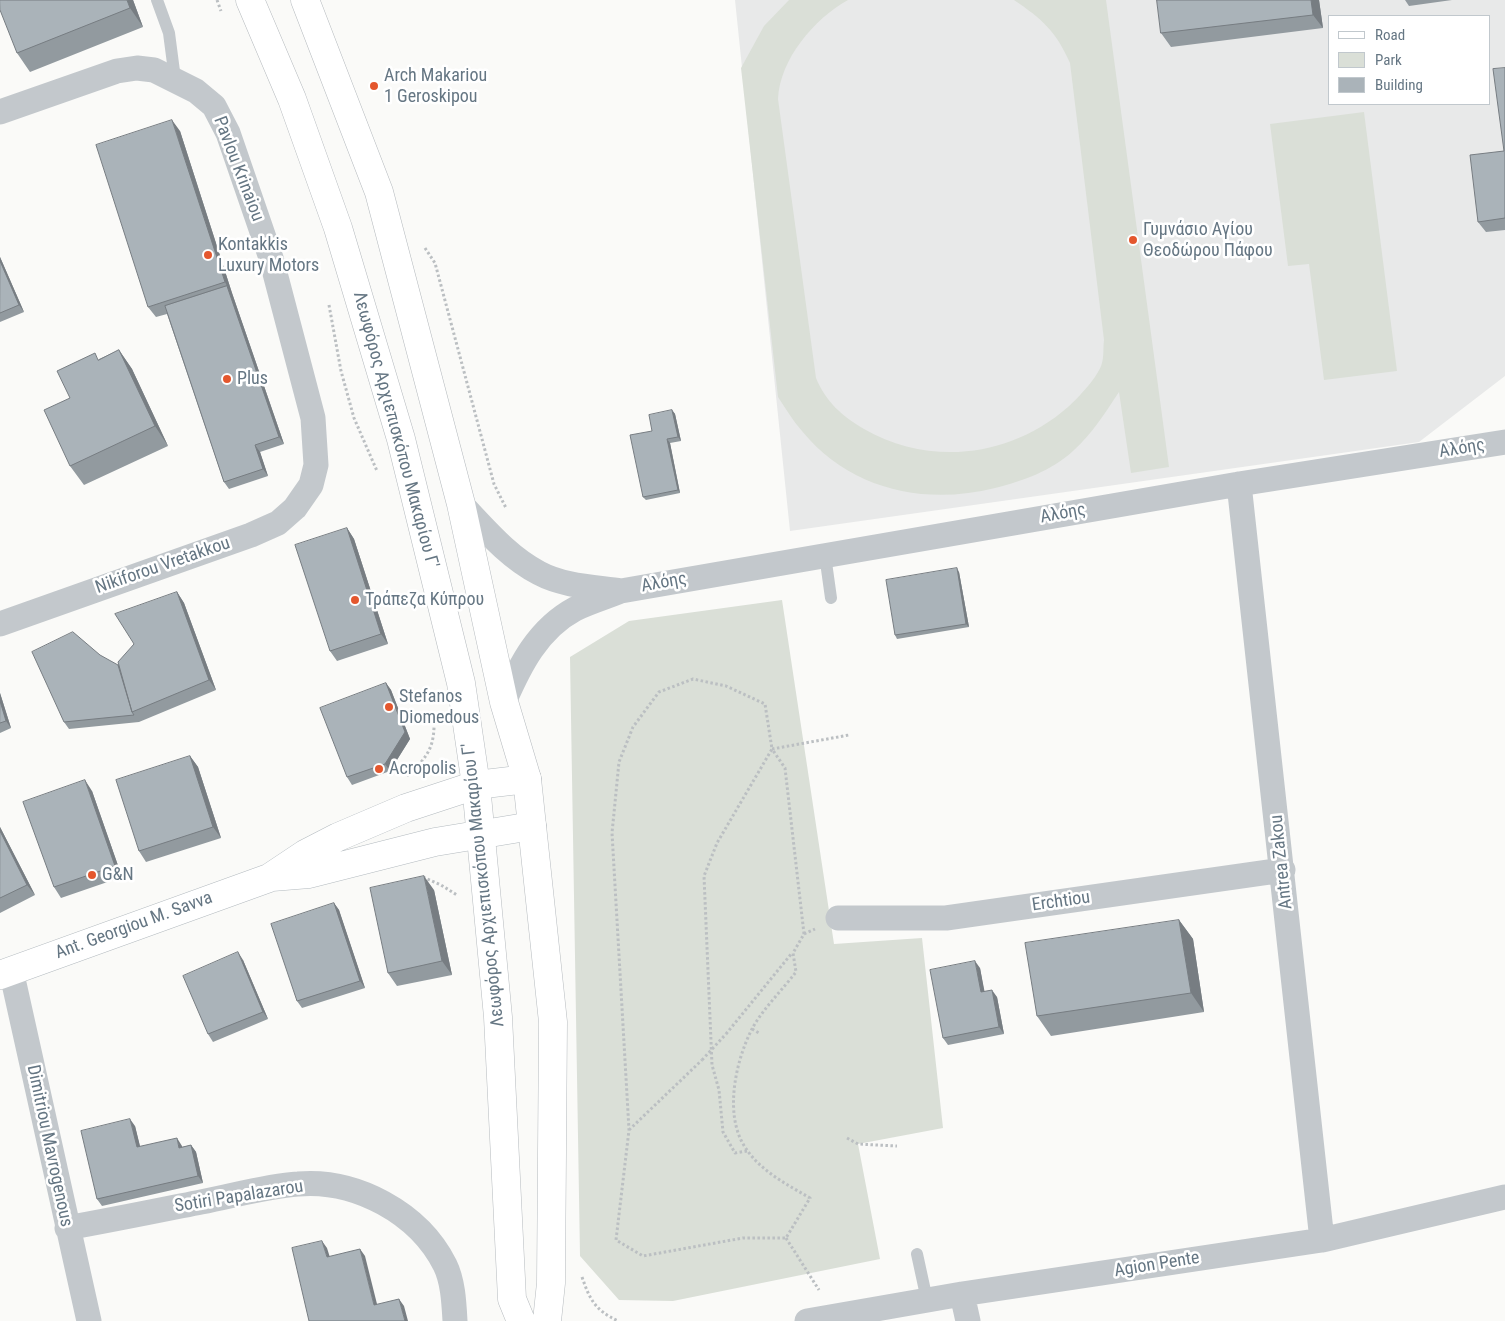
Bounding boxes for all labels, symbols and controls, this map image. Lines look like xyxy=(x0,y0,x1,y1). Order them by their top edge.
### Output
legend xyxy=(1328,15,1490,105)
text: Road xyxy=(1375,26,1405,44)
text: Park xyxy=(1375,51,1402,69)
place label: Arch Makariou 1 Geroskipou xyxy=(384,65,487,108)
text: Building xyxy=(1375,76,1423,94)
marker: Arch Makariou 1 Geroskipou xyxy=(368,80,380,92)
street label: Pavlou Krinaiou xyxy=(208,113,268,225)
place label: Γυμνάσιο Αγίου Θεοδώρου Πάφου xyxy=(1143,219,1273,262)
place label: Kontakkis Luxury Motors xyxy=(218,234,319,276)
marker: Γυμνάσιο Αγίου Θεοδώρου Πάφου xyxy=(1127,234,1139,246)
marker: Kontakkis Luxury Motors xyxy=(202,249,214,261)
street label: Λεωφόρος Αρχιεπισκόπου Μακαρίου Γ' xyxy=(348,289,442,571)
place label: Plus xyxy=(237,368,268,390)
marker: Plus xyxy=(221,373,233,385)
street label: Αλόης xyxy=(1438,435,1486,463)
street label: Αλόης xyxy=(1039,499,1087,529)
street label: Nikiforou Vretakkou xyxy=(93,533,233,599)
street label: Αλόης xyxy=(640,568,688,598)
place label: Τράπεζα Κύπρου xyxy=(365,589,484,611)
marker: Τράπεζα Κύπρου xyxy=(349,594,361,606)
place label: Stefanos Diomedous xyxy=(399,686,479,729)
marker: Stefanos Diomedous xyxy=(383,701,395,713)
street label: Λεωφόρος Αρχιεπισκόπου Μακαρίου Γ' xyxy=(458,742,510,1028)
place label: Acropolis xyxy=(389,758,456,780)
marker: Acropolis xyxy=(373,763,385,775)
street label: Antrea Zakou xyxy=(1266,814,1298,910)
place label: G&N xyxy=(102,864,134,886)
marker: G&N xyxy=(86,869,98,881)
street label: Ant. Georgiou M. Savva xyxy=(52,887,216,965)
street label: Erchtiou xyxy=(1031,887,1091,917)
street label: Dimitriou Mavrogenous xyxy=(21,1063,77,1229)
street label: Sotiri Papalazarou xyxy=(173,1176,305,1218)
street label: Agion Pente xyxy=(1113,1248,1201,1282)

